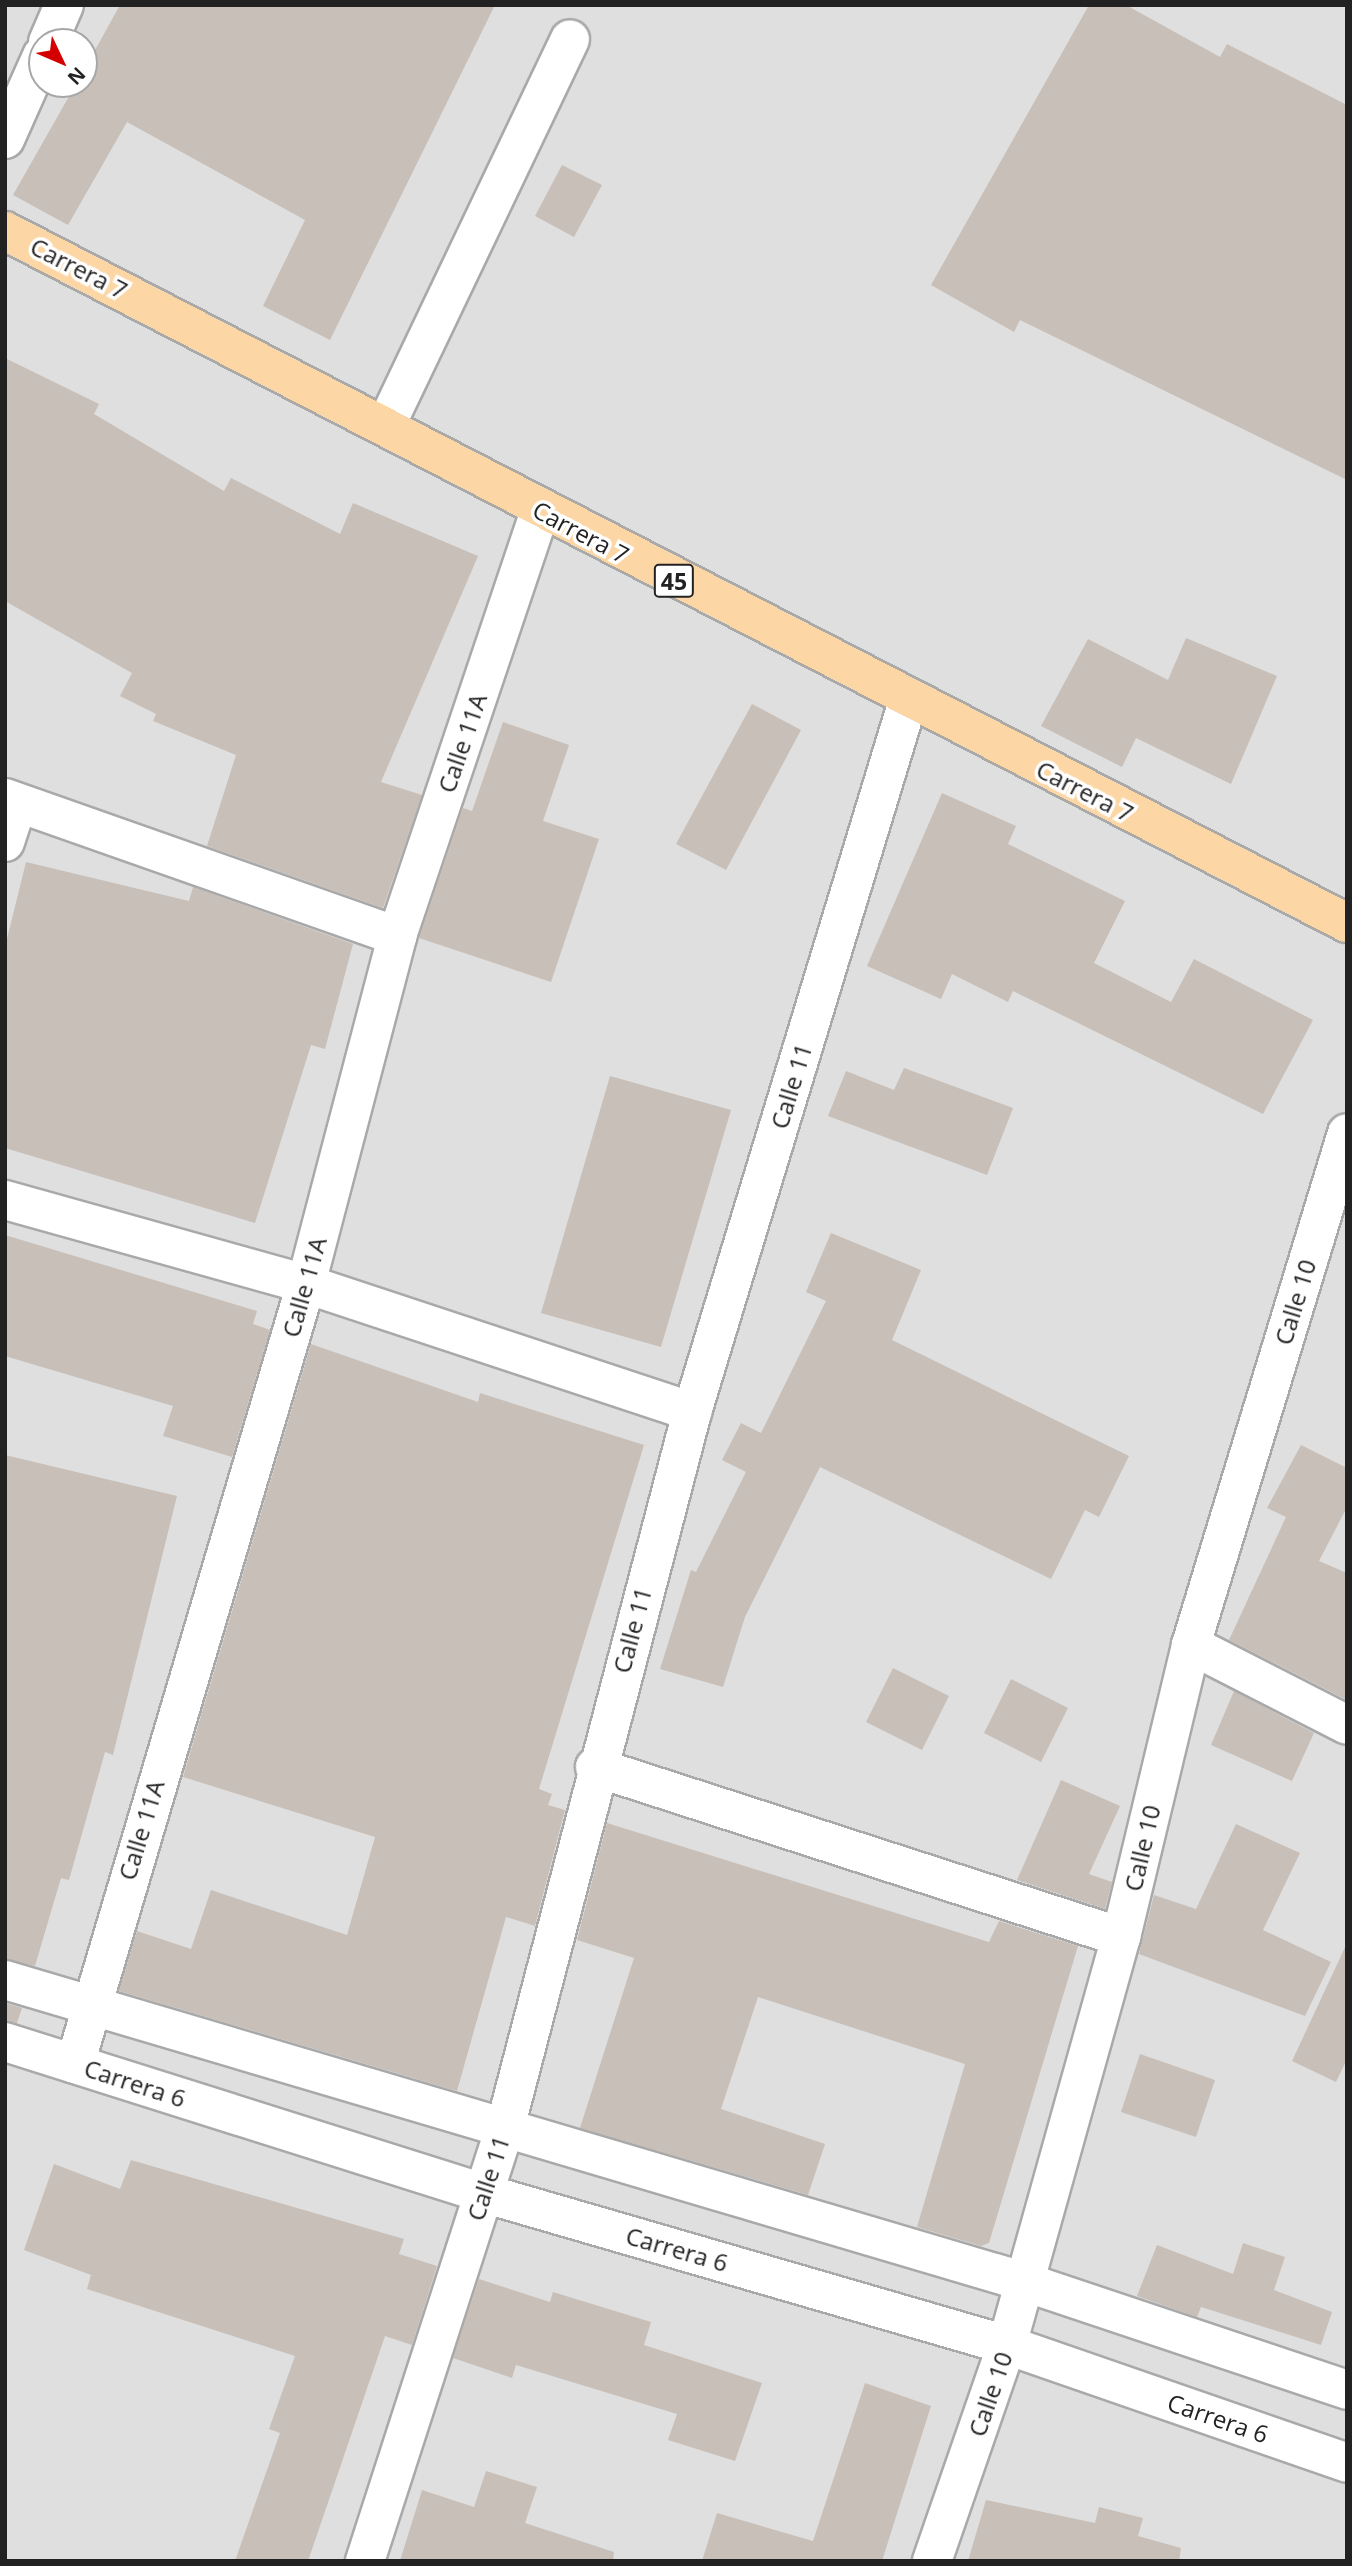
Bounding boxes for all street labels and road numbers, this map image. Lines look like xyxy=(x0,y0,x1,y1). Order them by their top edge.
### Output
street label: Carrera 7 xyxy=(26,231,132,305)
street label: Carrera 7 xyxy=(528,495,634,569)
road number: 45 xyxy=(653,562,695,600)
street label: Calle 11A xyxy=(432,690,492,796)
street label: Carrera 7 xyxy=(1032,754,1138,828)
street label: Calle 11 xyxy=(764,1040,818,1132)
street label: Calle 11A xyxy=(276,1234,332,1340)
street label: Calle 10 xyxy=(1268,1256,1322,1348)
street label: Calle 11 xyxy=(607,1584,657,1676)
street label: Calle 11A xyxy=(112,1777,170,1883)
street label: Calle 10 xyxy=(1118,1802,1166,1894)
street label: Carrera 6 xyxy=(81,2053,189,2113)
street label: Calle 11 xyxy=(461,2132,515,2224)
street label: Carrera 6 xyxy=(623,2221,731,2277)
street label: Calle 10 xyxy=(962,2348,1018,2440)
street label: Carrera 6 xyxy=(1164,2387,1272,2449)

